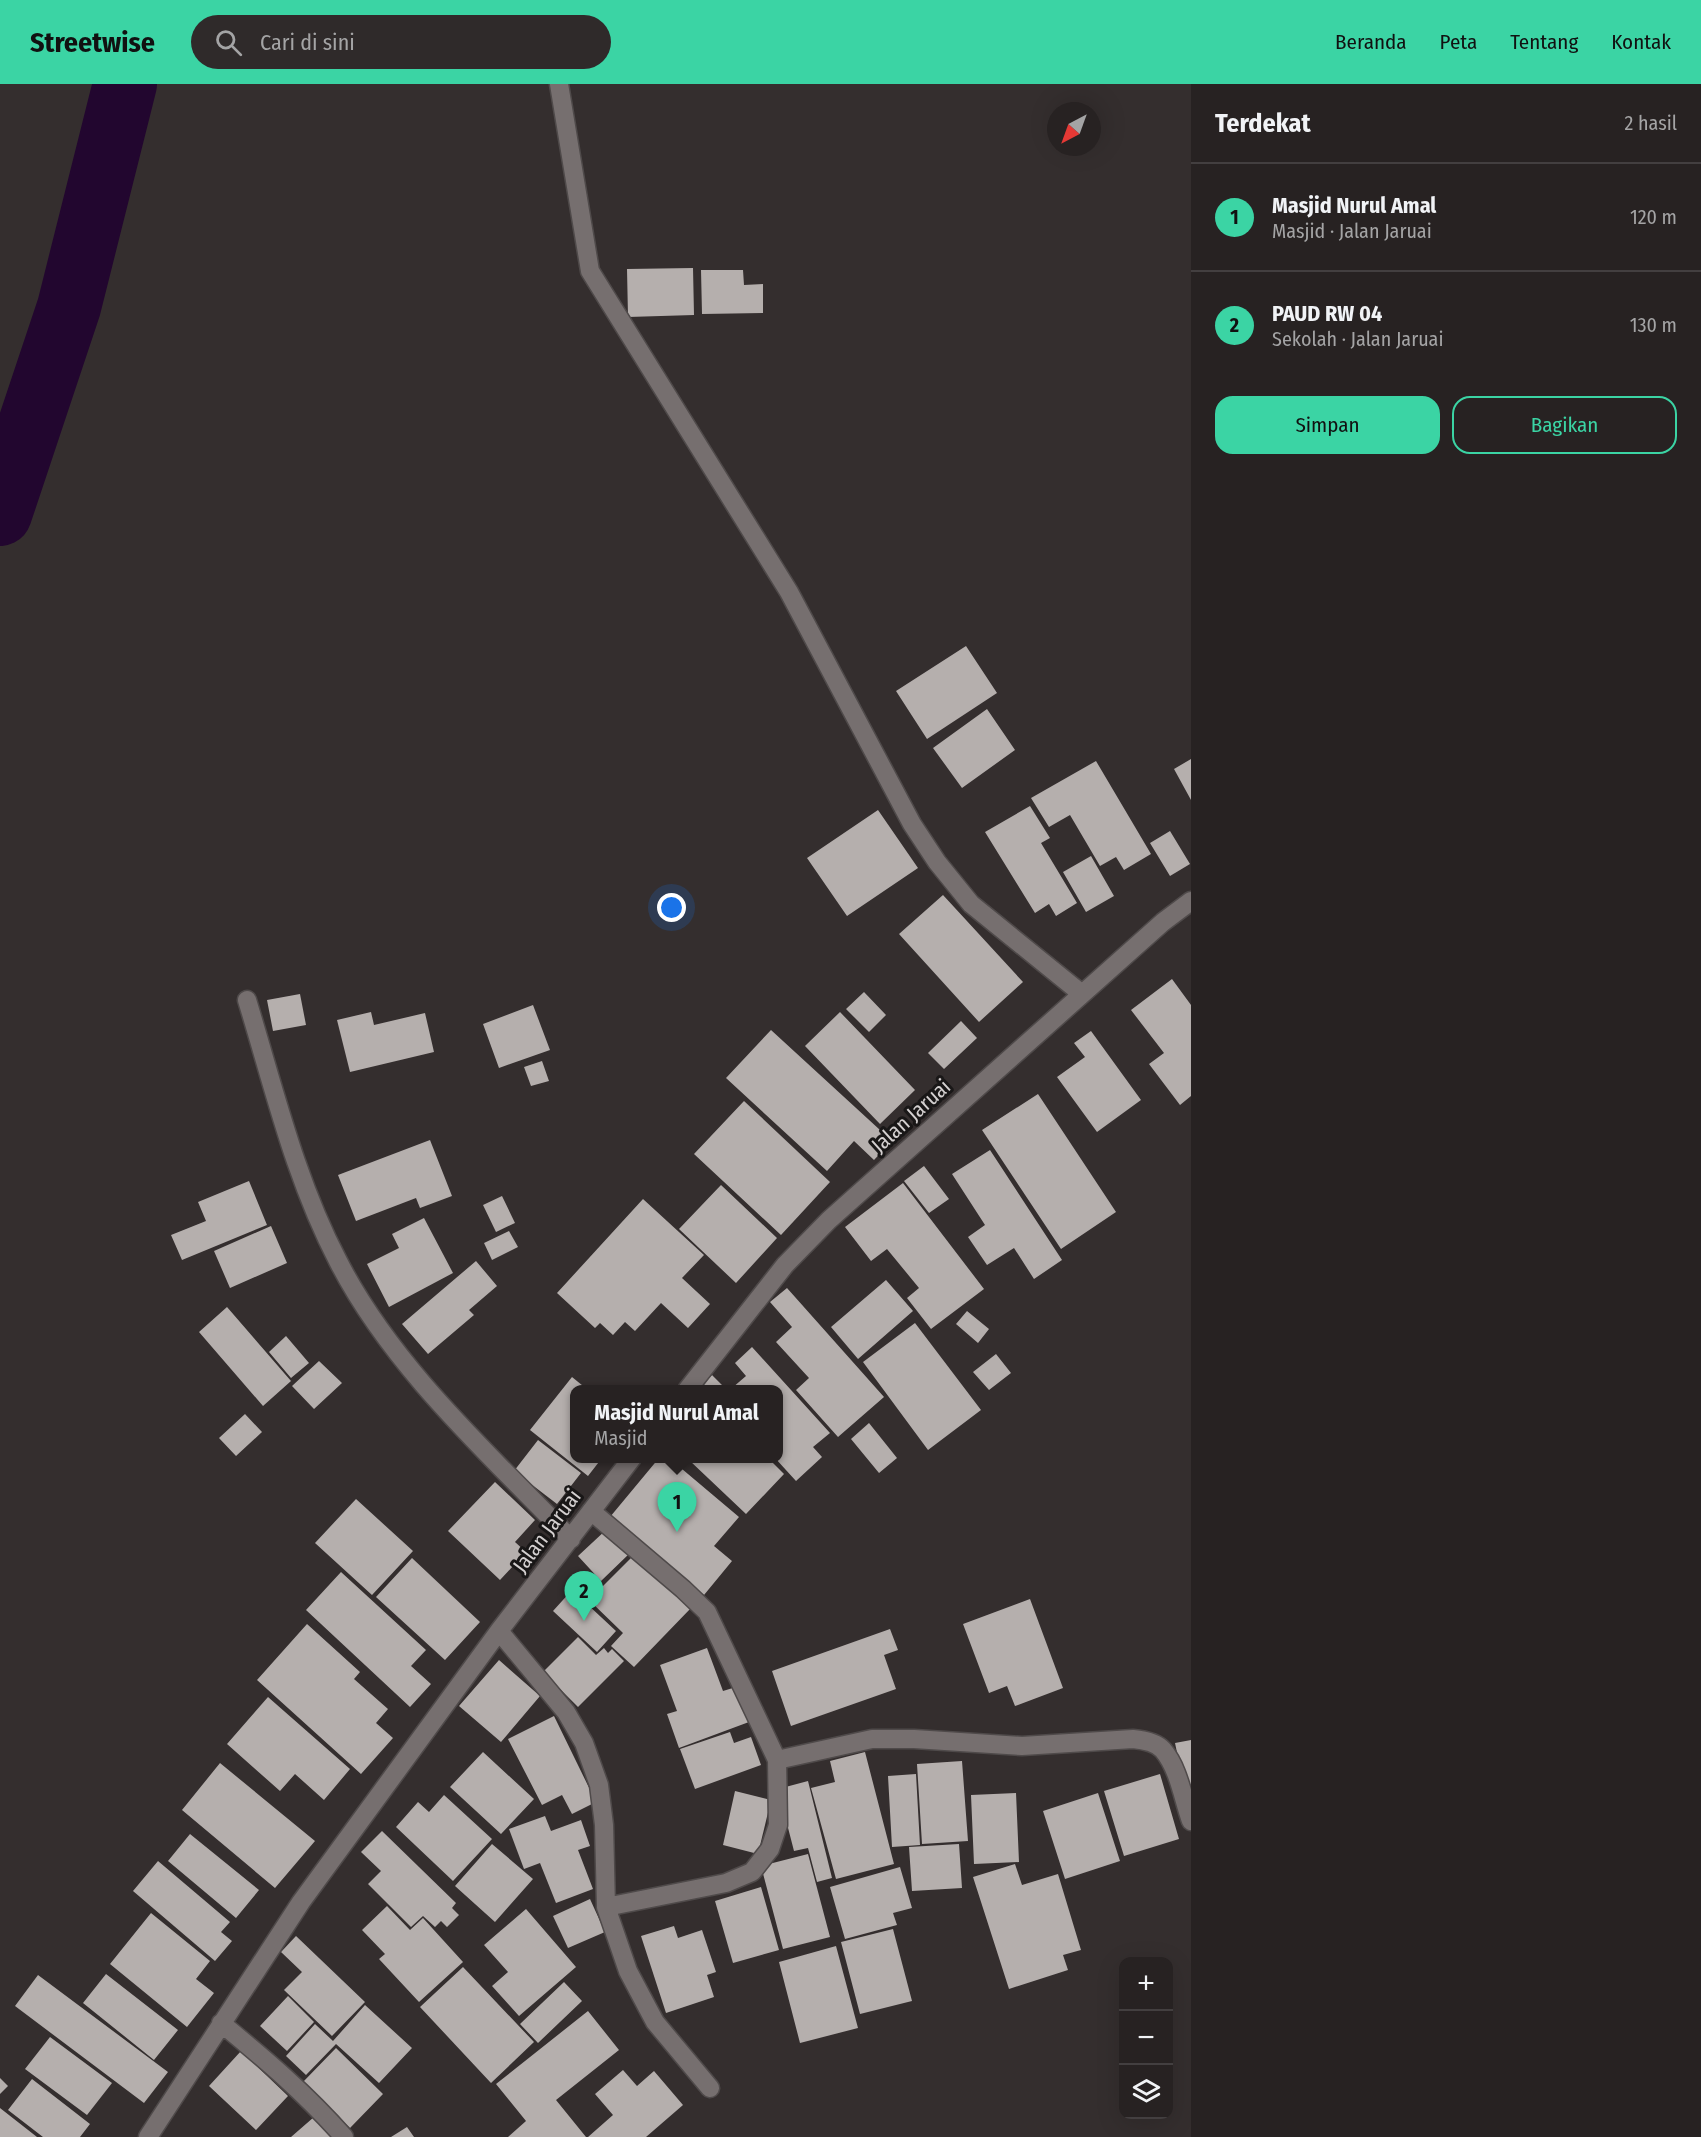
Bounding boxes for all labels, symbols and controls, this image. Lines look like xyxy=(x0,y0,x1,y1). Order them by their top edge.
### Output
search box xyxy=(191,15,611,69)
text: Streetwise xyxy=(30,26,155,59)
icon: search xyxy=(212,26,245,59)
text: Cari di sini xyxy=(260,29,355,56)
text: Beranda xyxy=(1335,29,1407,55)
text: Peta xyxy=(1440,29,1477,55)
text: Tentang xyxy=(1510,29,1578,55)
text: Kontak xyxy=(1611,29,1671,55)
north arrow xyxy=(1047,102,1101,156)
text: Terdekat xyxy=(1215,108,1311,139)
text: 2 hasil xyxy=(1624,111,1677,135)
text: Masjid Nurul Amal xyxy=(1272,192,1436,219)
text: 1 xyxy=(1230,205,1239,229)
text: 120 m xyxy=(1630,205,1677,229)
text: Masjid · Jalan Jaruai xyxy=(1272,219,1432,243)
text: PAUD RW 04 xyxy=(1272,300,1382,327)
text: 2 xyxy=(1230,313,1239,337)
text: 130 m xyxy=(1630,313,1677,337)
text: Sekolah · Jalan Jaruai xyxy=(1272,327,1443,351)
button: Simpan xyxy=(1215,396,1440,454)
button: Bagikan xyxy=(1452,396,1677,454)
your location xyxy=(657,893,686,922)
street label: Jalan Jaruai xyxy=(866,1074,956,1158)
popup xyxy=(570,1385,783,1463)
text: Masjid Nurul Amal xyxy=(594,1399,759,1426)
text: Masjid xyxy=(594,1426,648,1450)
pin: 1 xyxy=(658,1482,696,1532)
street label: Jalan Jaruai xyxy=(507,1484,587,1578)
pin: 2 xyxy=(564,1572,604,1621)
map controls xyxy=(1119,1957,1173,2119)
button: + xyxy=(1119,1957,1173,2011)
button: − xyxy=(1119,2011,1173,2065)
button: layers xyxy=(1119,2065,1173,2119)

